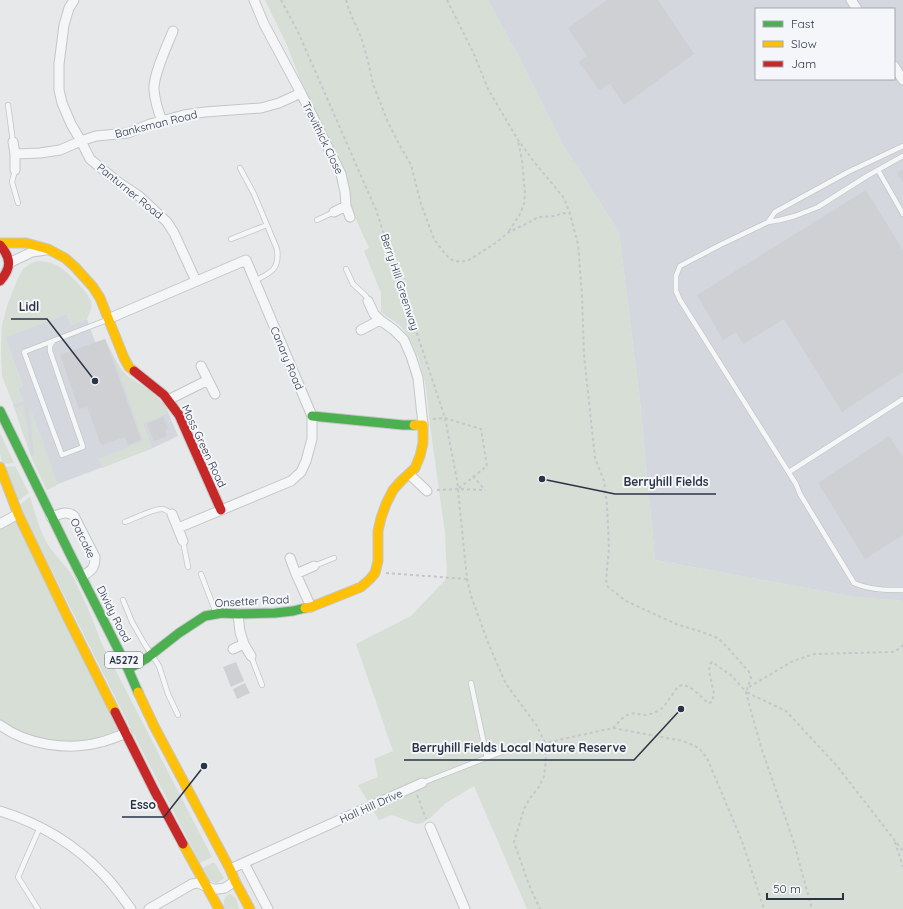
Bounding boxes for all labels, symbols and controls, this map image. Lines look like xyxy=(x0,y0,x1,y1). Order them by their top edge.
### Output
legend xyxy=(755,8,895,80)
text: Fast xyxy=(791,16,815,31)
text: Slow xyxy=(791,36,817,51)
text: Jam xyxy=(791,56,816,71)
street label: Trevithick Close xyxy=(299,99,347,177)
street label: Banksman Road xyxy=(113,107,199,141)
street label: Panturner Road xyxy=(94,160,166,222)
street label: Berry Hill Greenway xyxy=(378,232,422,332)
callout: Lidl xyxy=(11,295,47,319)
text: Lidl xyxy=(19,299,39,314)
street label: Canary Road xyxy=(267,324,307,392)
street label: Moss Green Road xyxy=(179,402,229,490)
callout: Berryhill Fields xyxy=(615,470,716,494)
text: Berryhill Fields xyxy=(623,474,709,489)
street label: Oatcake xyxy=(67,516,99,560)
street label: Dividy Road xyxy=(94,583,134,645)
street label: Onsetter Road xyxy=(215,592,289,610)
road number: A5272 xyxy=(105,652,143,668)
callout: Berryhill Fields Local Nature Reserve xyxy=(404,736,634,760)
text: Berryhill Fields Local Nature Reserve xyxy=(412,740,626,755)
street label: Hall Hill Drive xyxy=(337,786,405,826)
callout: Esso xyxy=(122,793,164,817)
text: Esso xyxy=(130,797,156,812)
scale bar xyxy=(767,875,843,901)
text: 50 m xyxy=(773,881,801,896)

